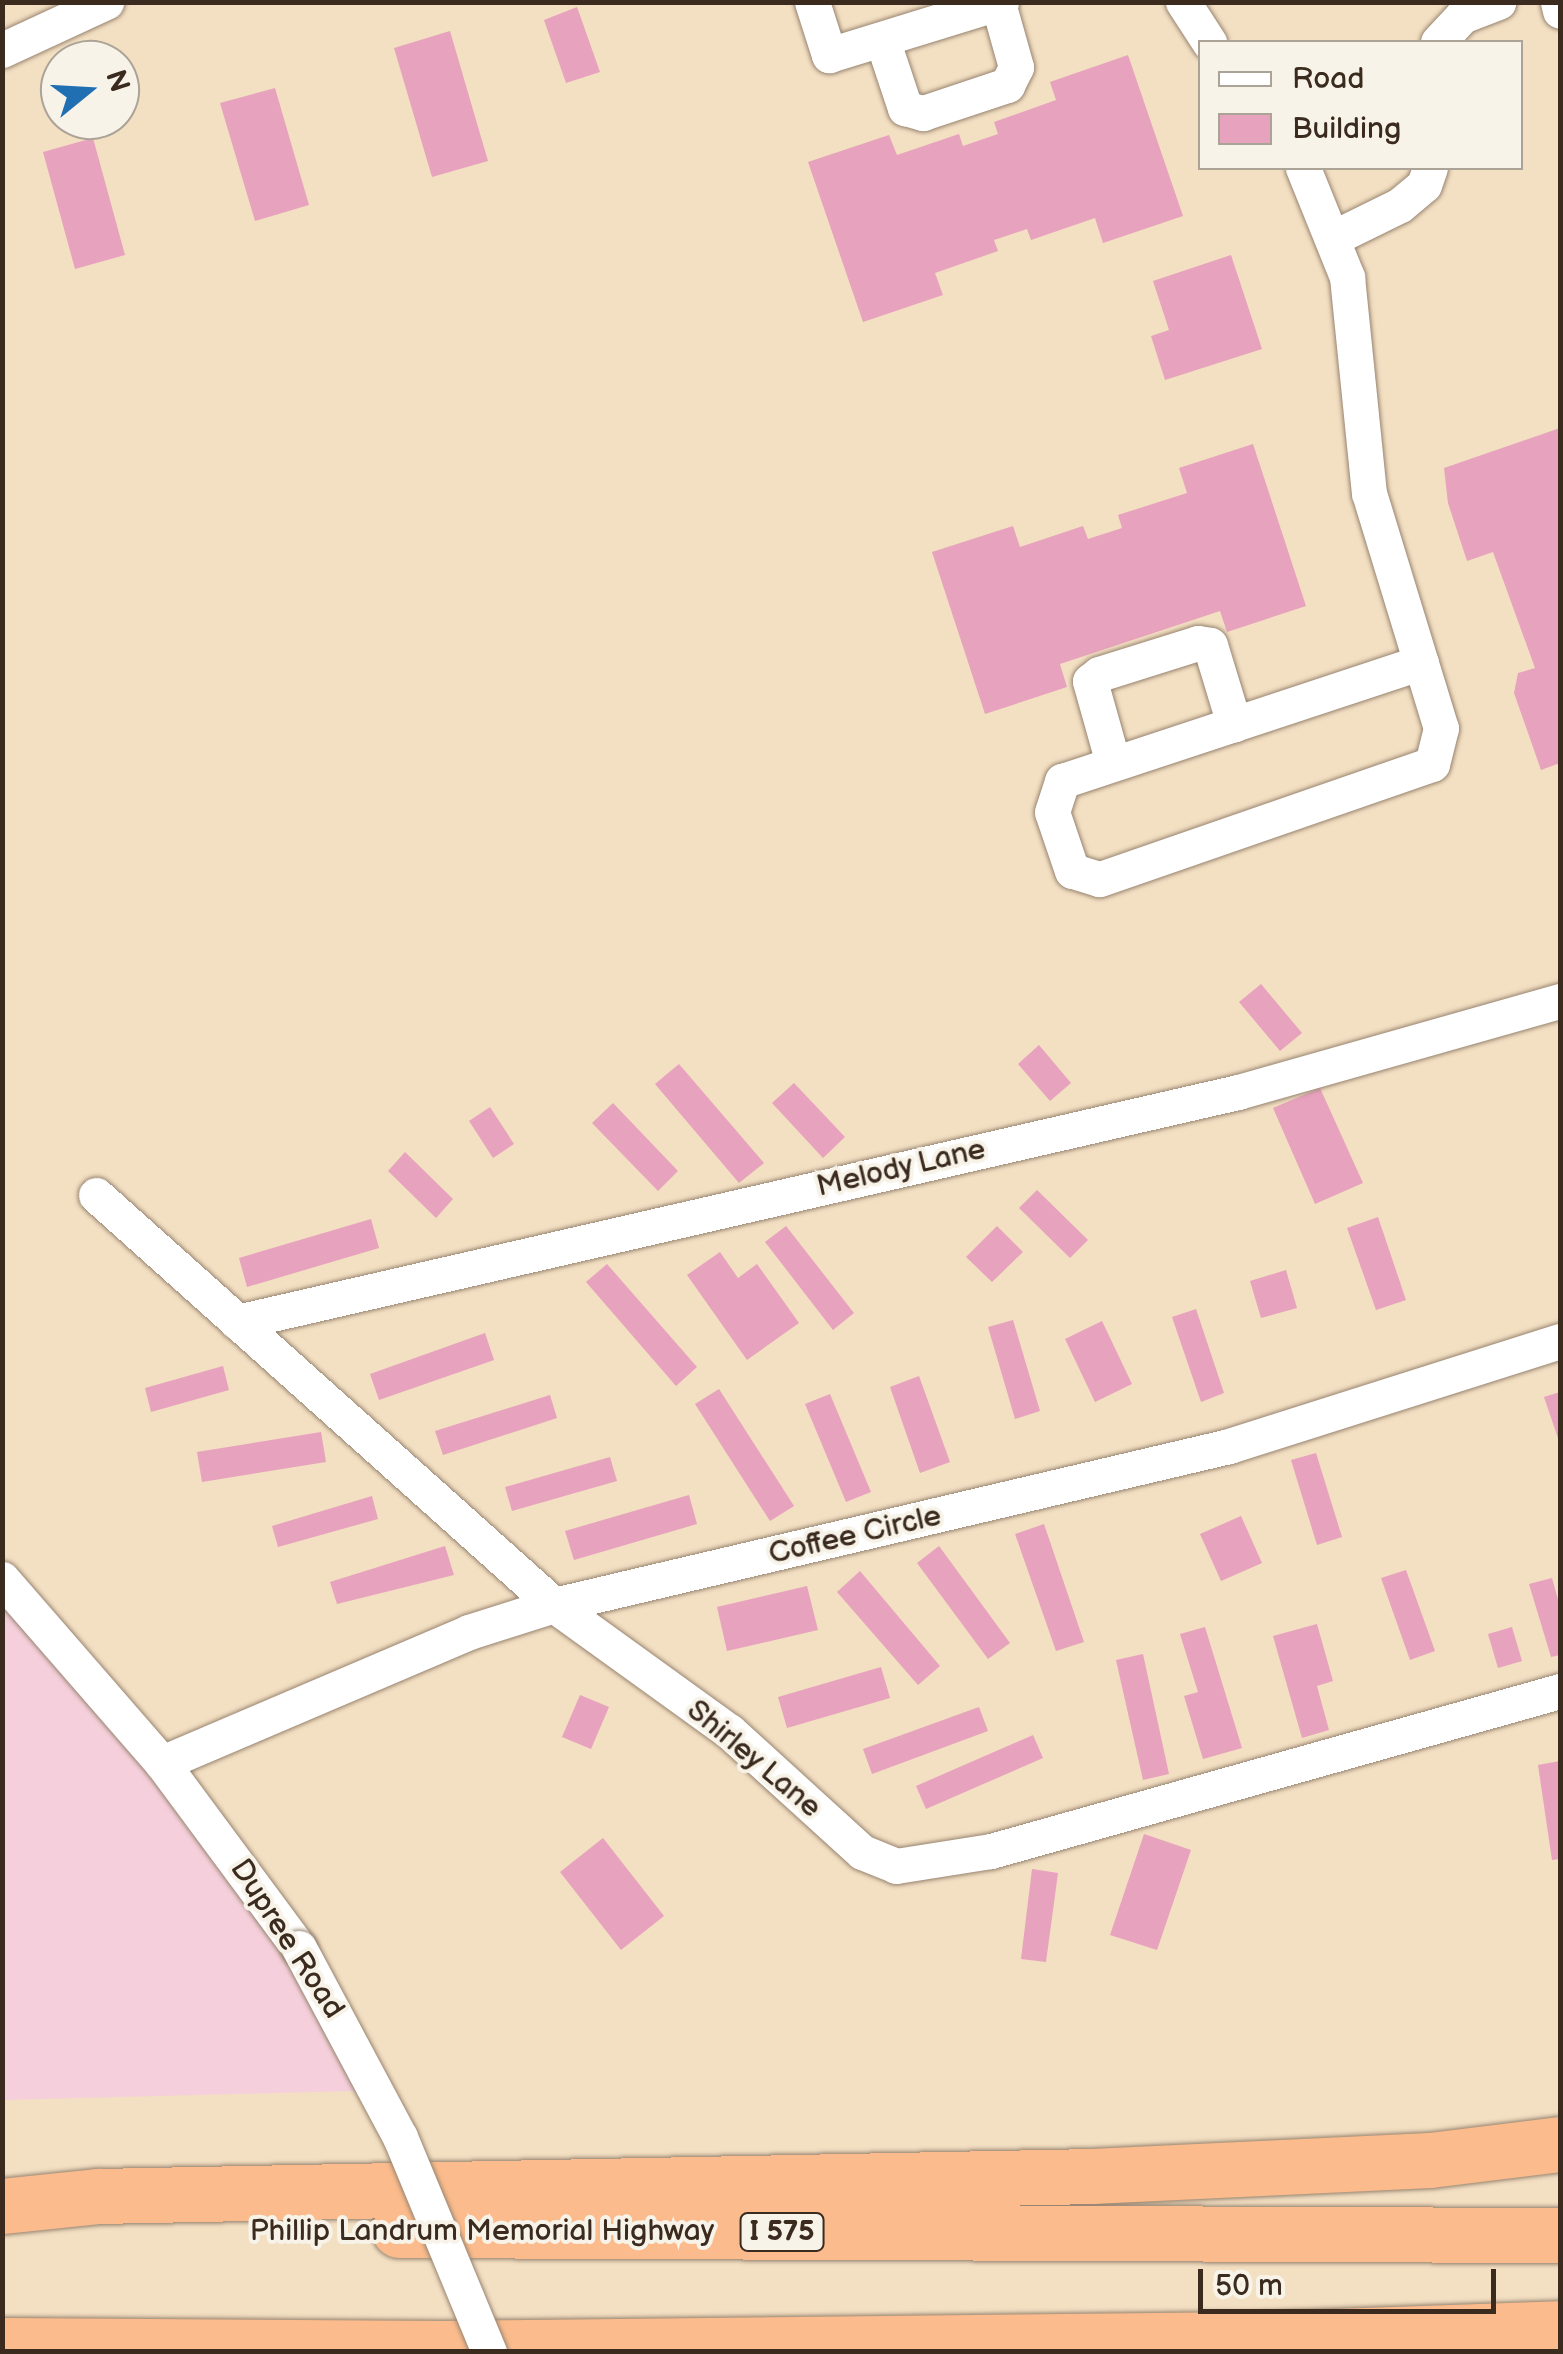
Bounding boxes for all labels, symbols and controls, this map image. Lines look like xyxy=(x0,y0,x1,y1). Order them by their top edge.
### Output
north arrow xyxy=(40,40,140,140)
legend xyxy=(1198,40,1523,170)
text: Road xyxy=(1292,61,1365,97)
text: N xyxy=(98,66,136,96)
text: Building xyxy=(1292,111,1401,147)
street label: Melody Lane xyxy=(812,1131,990,1205)
street label: Coffee Circle xyxy=(765,1498,945,1572)
street label: Shirley Lane xyxy=(679,1692,829,1826)
street label: Dupree Road xyxy=(222,1853,352,2025)
road number: I 575 xyxy=(740,2209,824,2255)
street label: Phillip Landrum Memorial Highway xyxy=(250,2213,714,2249)
scale bar xyxy=(1203,2249,1500,2311)
text: 50 m xyxy=(1215,2268,1283,2304)

